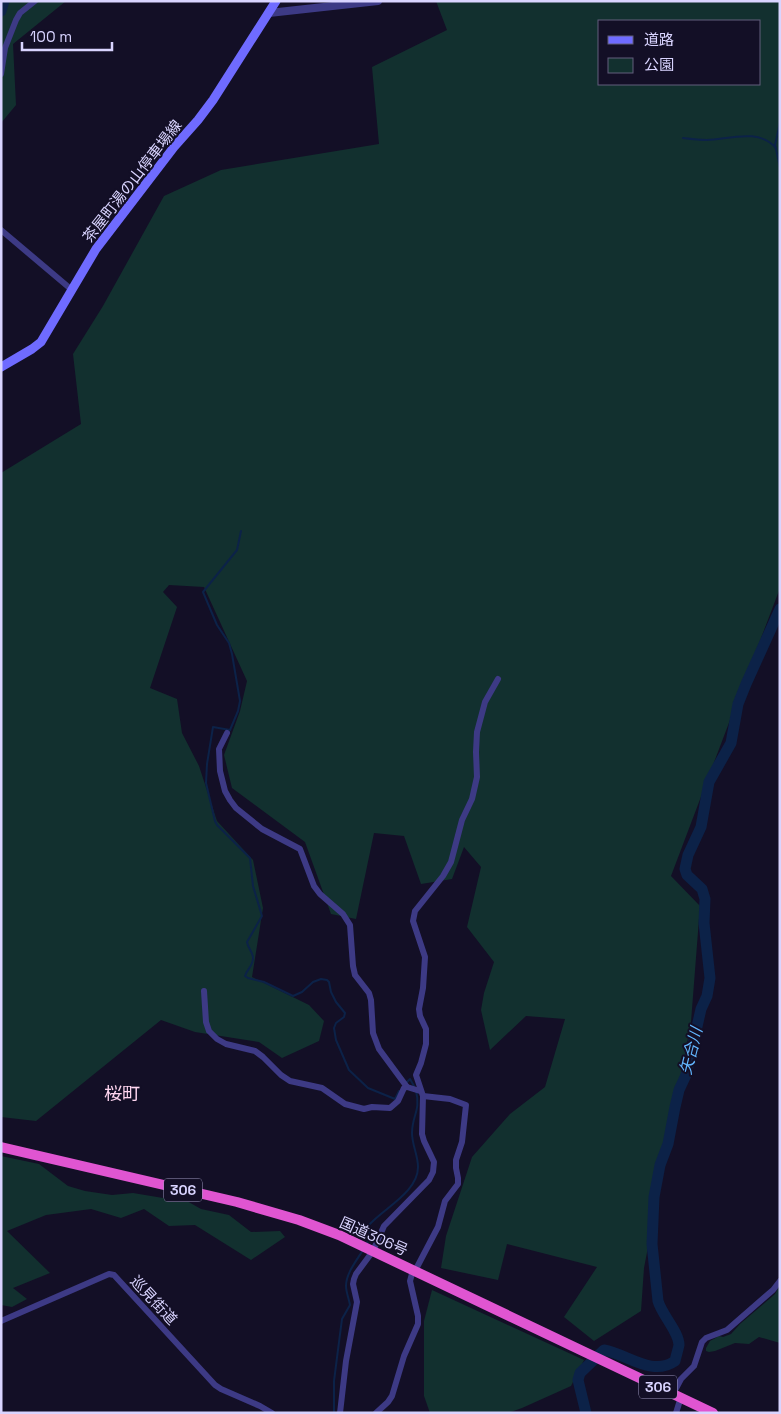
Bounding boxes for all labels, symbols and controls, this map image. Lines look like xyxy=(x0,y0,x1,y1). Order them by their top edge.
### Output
scale bar xyxy=(22,20,112,52)
legend xyxy=(598,20,761,85)
text: 100 m xyxy=(30,27,72,46)
text: 道路 xyxy=(644,30,674,49)
text: 公園 xyxy=(644,55,674,74)
street label: 茶屋町湯の山停車場線 xyxy=(78,116,186,246)
water label: 矢合川 xyxy=(675,1023,707,1077)
district label: 桜町 xyxy=(104,1082,140,1105)
road number: 306 xyxy=(164,1178,202,1202)
street label: 国道306号 xyxy=(337,1213,411,1259)
street label: 巡見街道 xyxy=(127,1272,181,1328)
road number: 306 xyxy=(639,1375,677,1398)

